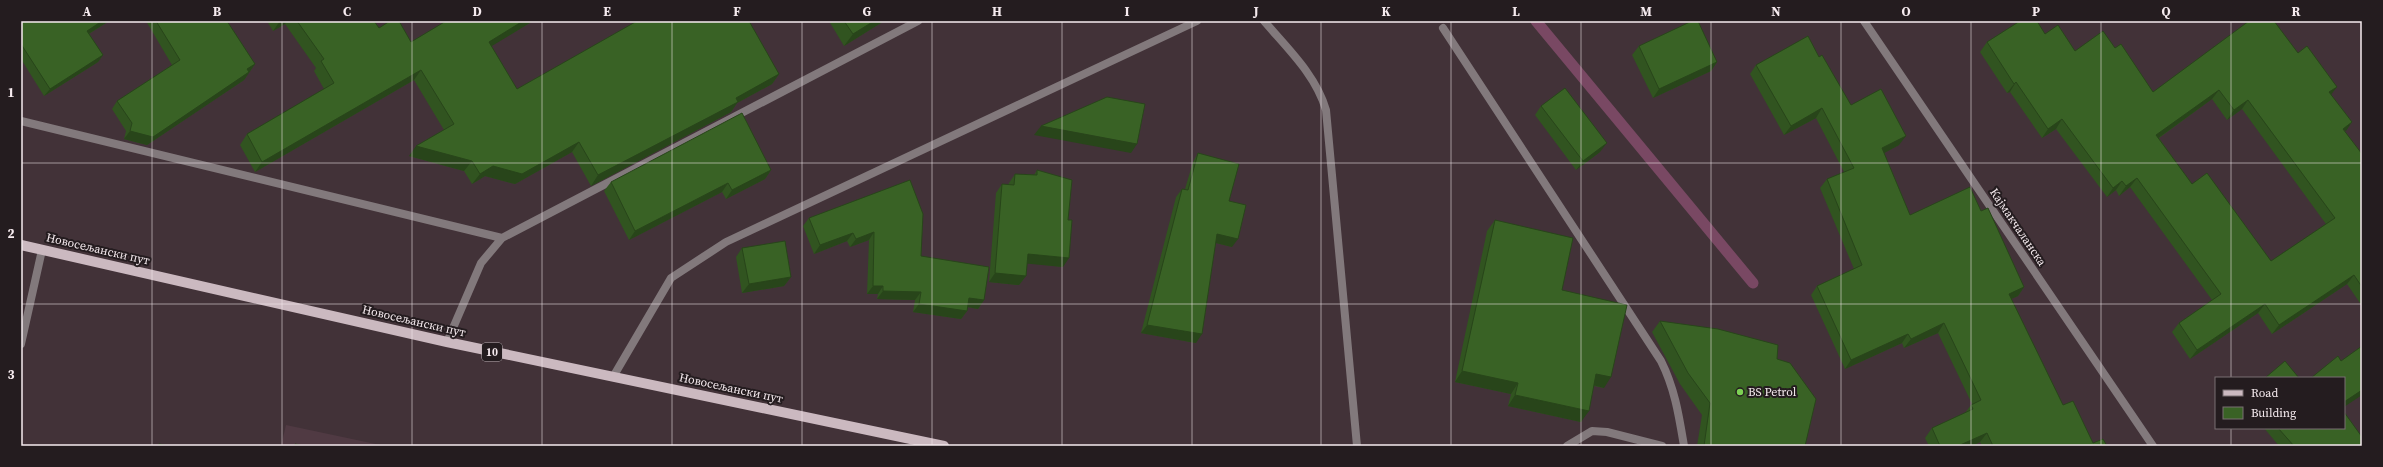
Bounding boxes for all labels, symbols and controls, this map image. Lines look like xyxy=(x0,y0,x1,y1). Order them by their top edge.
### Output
text: A xyxy=(83,3,92,20)
text: B xyxy=(213,3,222,20)
text: C xyxy=(343,3,351,20)
text: D xyxy=(472,3,482,20)
text: E xyxy=(603,3,611,20)
text: F xyxy=(733,3,741,20)
text: G xyxy=(863,3,872,20)
text: H xyxy=(992,3,1002,20)
text: I xyxy=(1124,3,1130,20)
text: J xyxy=(1252,3,1259,20)
text: K xyxy=(1381,3,1391,20)
text: L xyxy=(1512,3,1520,20)
text: M xyxy=(1640,3,1652,20)
text: N xyxy=(1771,3,1781,20)
text: O xyxy=(1901,3,1911,20)
text: P xyxy=(2032,3,2040,20)
text: Q xyxy=(2161,3,2171,20)
text: R xyxy=(2292,3,2301,20)
text: 1 xyxy=(7,84,15,101)
street label: Кајмакчаланска xyxy=(1986,185,2050,270)
text: 2 xyxy=(7,225,15,242)
street label: Новосељански пут xyxy=(45,229,152,269)
street label: Новосељански пут xyxy=(361,301,468,341)
road number: 10 xyxy=(482,343,502,361)
text: 3 xyxy=(7,366,15,383)
street label: Новосељански пут xyxy=(678,369,785,407)
legend xyxy=(2215,377,2345,429)
place label: BS Petrol xyxy=(1748,384,1797,400)
text: Road xyxy=(2251,385,2278,401)
marker: BS Petrol xyxy=(1735,387,1745,397)
text: Building xyxy=(2251,405,2296,421)

